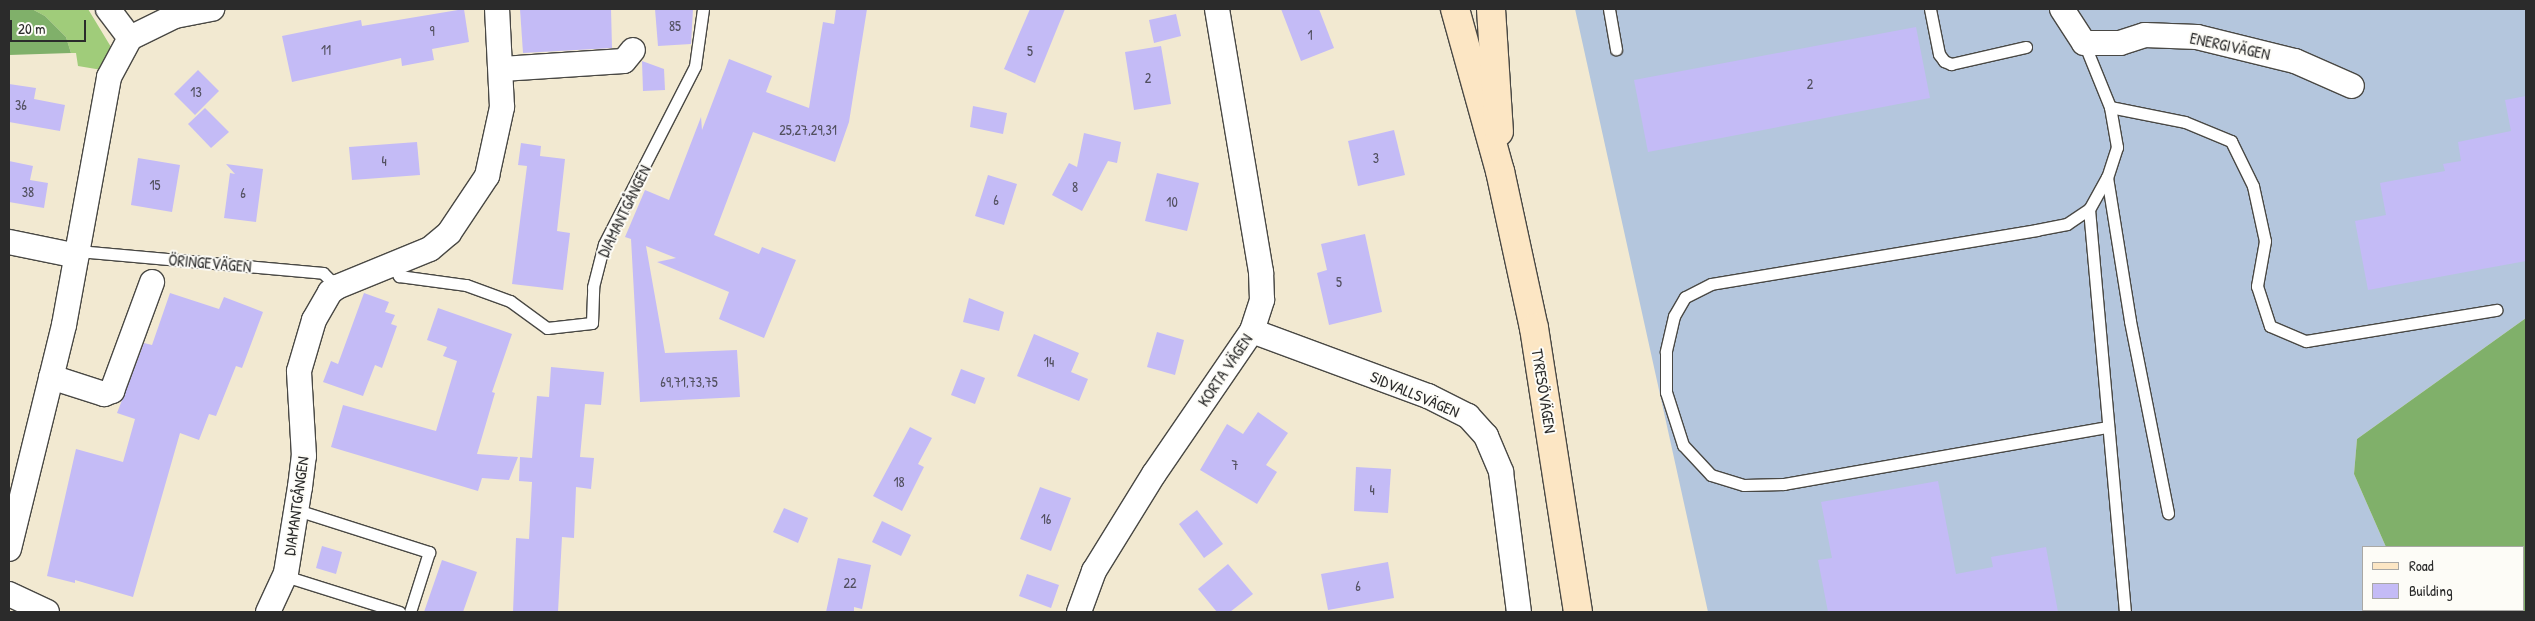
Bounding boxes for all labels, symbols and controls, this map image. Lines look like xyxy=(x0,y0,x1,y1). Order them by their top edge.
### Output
scale bar xyxy=(12,10,89,42)
text: 20 m xyxy=(18,18,45,39)
house number: 85 xyxy=(669,18,681,34)
house number: 9 xyxy=(429,23,435,39)
house number: 1 xyxy=(1307,27,1313,43)
street label: ENERGIVÄGEN xyxy=(2188,28,2272,64)
house number: 11 xyxy=(321,42,331,58)
house number: 5 xyxy=(1027,43,1033,59)
house number: 2 xyxy=(1145,70,1151,86)
house number: 2 xyxy=(1807,76,1813,92)
house number: 13 xyxy=(190,84,202,100)
house number: 36 xyxy=(15,97,27,113)
house number: 25,27,29,31 xyxy=(779,122,837,138)
house number: 3 xyxy=(1373,150,1379,166)
house number: 4 xyxy=(381,153,387,169)
street label: DIAMANTGÅNGEN xyxy=(594,162,654,260)
house number: 15 xyxy=(149,177,161,193)
house number: 8 xyxy=(1072,179,1078,195)
house number: 38 xyxy=(22,184,34,200)
house number: 6 xyxy=(240,185,246,201)
house number: 6 xyxy=(993,192,999,208)
house number: 10 xyxy=(1166,194,1178,210)
street label: ÖRINGEVÄGEN xyxy=(168,250,252,276)
house number: 5 xyxy=(1336,274,1342,290)
street label: KORTA VÄGEN xyxy=(1194,330,1256,410)
street label: TYRESÖVÄGEN xyxy=(1528,347,1560,435)
house number: 14 xyxy=(1044,354,1054,370)
street label: SIDVALLSVÄGEN xyxy=(1368,367,1462,421)
house number: 69,71,73,75 xyxy=(660,374,718,390)
street label: DIAMANTGÅNGEN xyxy=(280,455,312,557)
house number: 7 xyxy=(1232,457,1238,473)
house number: 18 xyxy=(893,474,905,490)
house number: 4 xyxy=(1369,482,1375,498)
house number: 16 xyxy=(1041,511,1051,527)
legend xyxy=(2362,546,2525,611)
text: Road xyxy=(2409,555,2434,576)
house number: 22 xyxy=(843,575,857,591)
house number: 6 xyxy=(1355,578,1361,594)
text: Building xyxy=(2409,580,2453,601)

